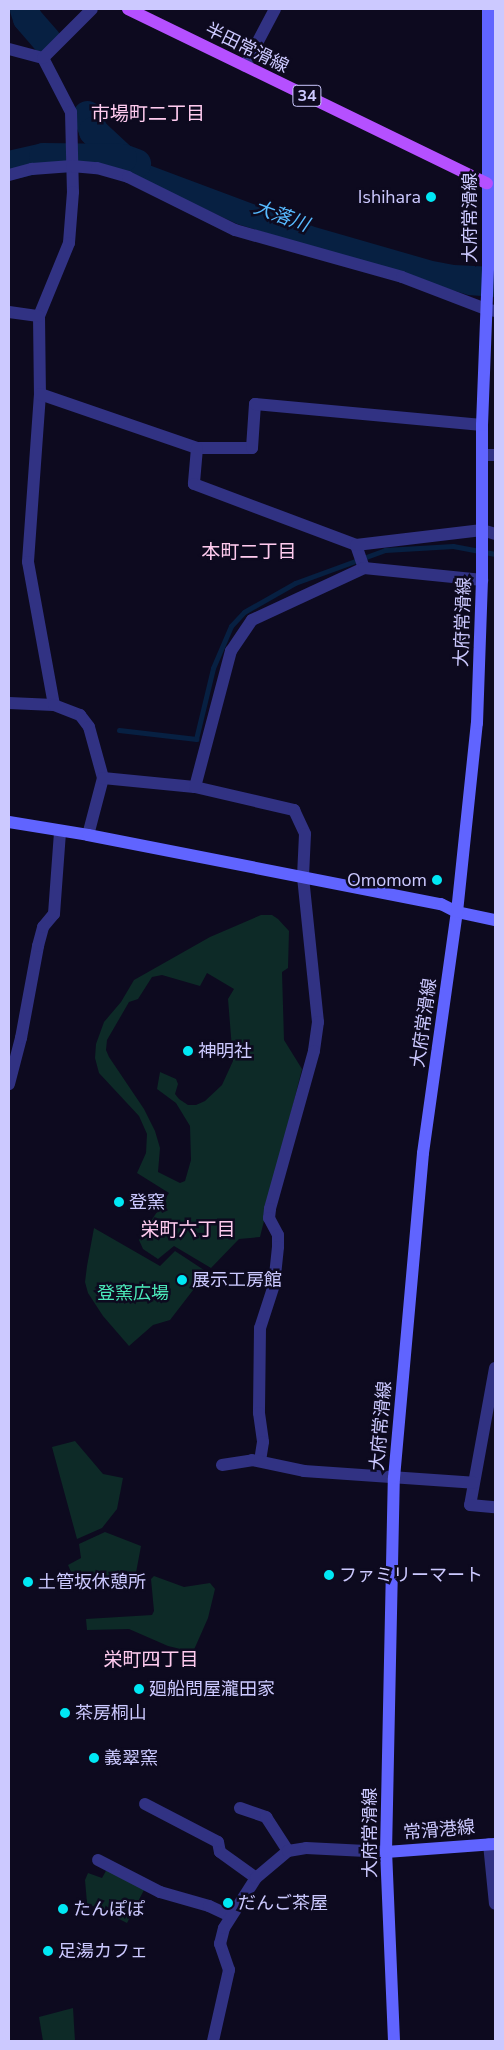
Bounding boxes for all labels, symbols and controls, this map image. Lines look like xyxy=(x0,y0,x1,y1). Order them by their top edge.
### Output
street label: 半田常滑線 xyxy=(202,19,292,77)
road number: 34 xyxy=(292,82,322,110)
district label: 市場町二丁目 xyxy=(91,104,205,126)
street label: 大府常滑線 xyxy=(459,173,481,263)
place label: Ishihara xyxy=(358,186,421,208)
marker: Ishihara xyxy=(425,191,437,203)
water label: 大落川 xyxy=(250,197,312,237)
district label: 本町二丁目 xyxy=(202,542,296,564)
street label: 大府常滑線 xyxy=(451,577,475,667)
place label: Omomom xyxy=(347,869,427,891)
marker: Omomom xyxy=(431,874,443,886)
street label: 大府常滑線 xyxy=(407,977,441,1069)
place label: 神明社 xyxy=(198,1040,252,1062)
marker: 神明社 xyxy=(182,1045,194,1057)
place label: 登窯 xyxy=(129,1191,165,1213)
marker: 登窯 xyxy=(113,1196,125,1208)
district label: 栄町六丁目 xyxy=(141,1220,235,1242)
place label: 展示工房館 xyxy=(192,1269,282,1291)
marker: 展示工房館 xyxy=(176,1274,188,1286)
park label: 登窯広場 xyxy=(97,1282,169,1304)
street label: 大府常滑線 xyxy=(366,1380,396,1472)
place label: ファミリーマート xyxy=(339,1564,483,1586)
marker: ファミリーマート xyxy=(323,1569,335,1581)
place label: 土管坂休憩所 xyxy=(38,1571,146,1593)
marker: 土管坂休憩所 xyxy=(22,1576,34,1588)
district label: 栄町四丁目 xyxy=(104,1650,198,1672)
place label: 廻船問屋瀧田家 xyxy=(149,1678,275,1700)
marker: 廻船問屋瀧田家 xyxy=(133,1683,145,1695)
place label: 茶房桐山 xyxy=(75,1702,147,1724)
marker: 茶房桐山 xyxy=(59,1707,71,1719)
place label: 義翠窯 xyxy=(104,1747,158,1769)
marker: 義翠窯 xyxy=(88,1752,100,1764)
street label: 大府常滑線 xyxy=(359,1788,381,1878)
street label: 常滑港線 xyxy=(402,1816,476,1844)
place label: だんご茶屋 xyxy=(238,1892,328,1914)
marker: だんご茶屋 xyxy=(222,1897,234,1909)
place label: たんぽぽ xyxy=(73,1898,145,1920)
marker: たんぽぽ xyxy=(57,1903,69,1915)
place label: 足湯カフェ xyxy=(58,1940,148,1962)
marker: 足湯カフェ xyxy=(42,1945,54,1957)

